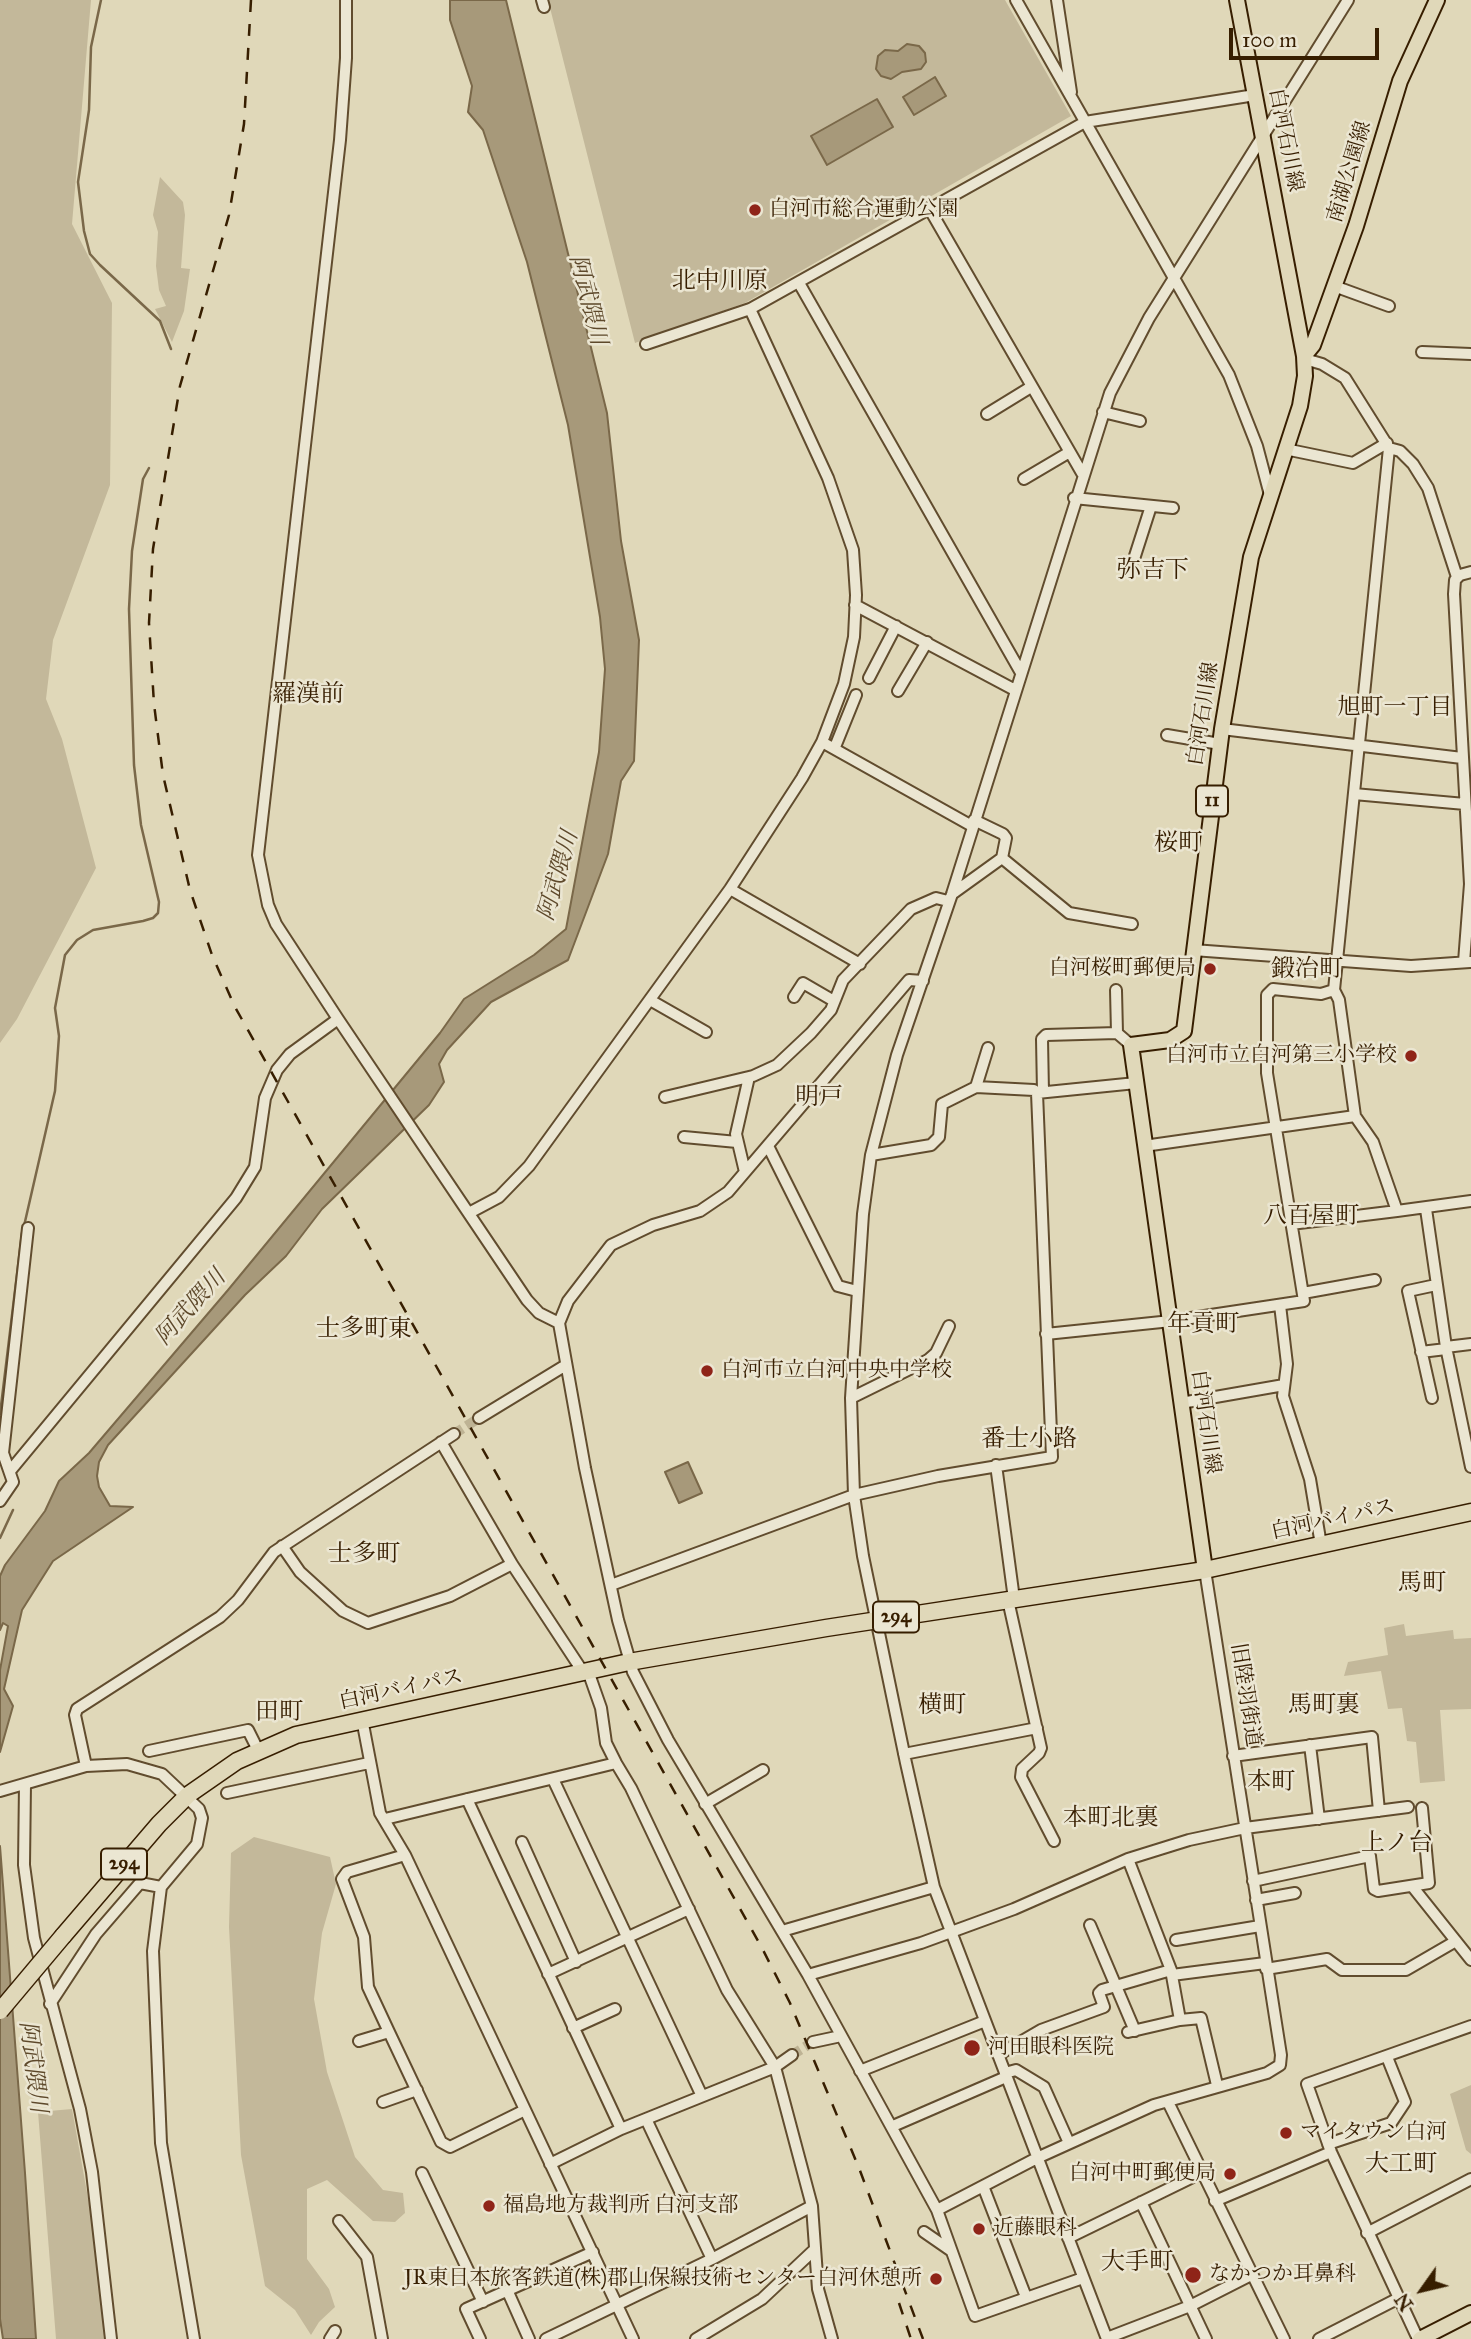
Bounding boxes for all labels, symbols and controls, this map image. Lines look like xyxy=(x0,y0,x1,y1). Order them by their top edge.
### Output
scale bar xyxy=(1233,14,1384,58)
text: 100 m xyxy=(1242,27,1297,53)
street label: 白河石川線 xyxy=(1263,86,1307,194)
street label: 南湖公園線 xyxy=(1323,118,1377,226)
place label: 白河市総合運動公園 xyxy=(769,197,958,223)
marker: 白河市総合運動公園 xyxy=(747,202,763,218)
water label: 阿武隈川 xyxy=(562,252,612,348)
district label: 北中川原 xyxy=(672,268,768,296)
district label: 弥吉下 xyxy=(1117,557,1189,585)
street label: 白河石川線 xyxy=(1183,660,1225,768)
district label: 羅漢前 xyxy=(272,681,344,709)
district label: 旭町一丁目 xyxy=(1338,694,1452,722)
road number: 11 xyxy=(1196,786,1228,816)
water label: 阿武隈川 xyxy=(533,828,585,924)
district label: 桜町 xyxy=(1154,830,1202,858)
place label: 白河桜町郵便局 xyxy=(1049,956,1196,982)
district label: 鍛冶町 xyxy=(1271,956,1343,984)
marker: 白河桜町郵便局 xyxy=(1202,961,1218,977)
place label: 白河市立白河第三小学校 xyxy=(1166,1043,1397,1069)
marker: 白河市立白河第三小学校 xyxy=(1403,1048,1419,1064)
district label: 明戸 xyxy=(795,1084,843,1112)
district label: 八百屋町 xyxy=(1263,1203,1359,1231)
water label: 阿武隈川 xyxy=(150,1265,232,1351)
district label: 年貢町 xyxy=(1167,1311,1239,1339)
district label: 士多町東 xyxy=(316,1316,412,1344)
place label: 白河市立白河中央中学校 xyxy=(721,1358,952,1384)
marker: 白河市立白河中央中学校 xyxy=(699,1363,715,1379)
street label: 白河石川線 xyxy=(1185,1368,1225,1476)
district label: 番士小路 xyxy=(981,1426,1077,1454)
street label: 白河バイパス xyxy=(1269,1495,1397,1545)
district label: 士多町 xyxy=(328,1541,400,1569)
district label: 馬町 xyxy=(1398,1570,1446,1598)
road number: 294 xyxy=(873,1602,919,1632)
street label: 旧陸羽街道 xyxy=(1224,1641,1266,1749)
street label: 白河バイパス xyxy=(337,1665,465,1715)
district label: 横町 xyxy=(918,1692,966,1720)
district label: 馬町裏 xyxy=(1288,1692,1360,1720)
district label: 田町 xyxy=(255,1699,303,1727)
district label: 本町 xyxy=(1247,1769,1295,1797)
district label: 本町北裏 xyxy=(1063,1805,1159,1833)
district label: 上ノ台 xyxy=(1361,1830,1433,1858)
road number: 294 xyxy=(101,1848,147,1880)
water label: 阿武隈川 xyxy=(13,2020,51,2114)
place label: 河田眼科医院 xyxy=(988,2035,1114,2061)
marker: 河田眼科医院 xyxy=(962,2038,982,2058)
place label: マイタウン白河 xyxy=(1300,2120,1447,2146)
marker: マイタウン白河 xyxy=(1278,2125,1294,2141)
district label: 大工町 xyxy=(1365,2151,1437,2179)
place label: 白河中町郵便局 xyxy=(1069,2161,1216,2187)
marker: 白河中町郵便局 xyxy=(1222,2166,1238,2182)
place label: 福島地方裁判所 白河支部 xyxy=(503,2193,739,2219)
marker: 福島地方裁判所 白河支部 xyxy=(481,2198,497,2214)
place label: 近藤眼科 xyxy=(993,2216,1077,2242)
marker: 近藤眼科 xyxy=(971,2221,987,2237)
district label: 大手町 xyxy=(1101,2249,1173,2277)
north arrow xyxy=(1387,2255,1457,2325)
place label: なかつか耳鼻科 xyxy=(1209,2262,1356,2288)
marker: なかつか耳鼻科 xyxy=(1183,2265,1203,2285)
place label: JR東日本旅客鉄道(株)郡山保線技術センター白河休憩所 xyxy=(404,2266,922,2292)
marker: JR東日本旅客鉄道(株)郡山保線技術センター白河休憩所 xyxy=(928,2271,944,2287)
text: N xyxy=(1390,2289,1418,2315)

